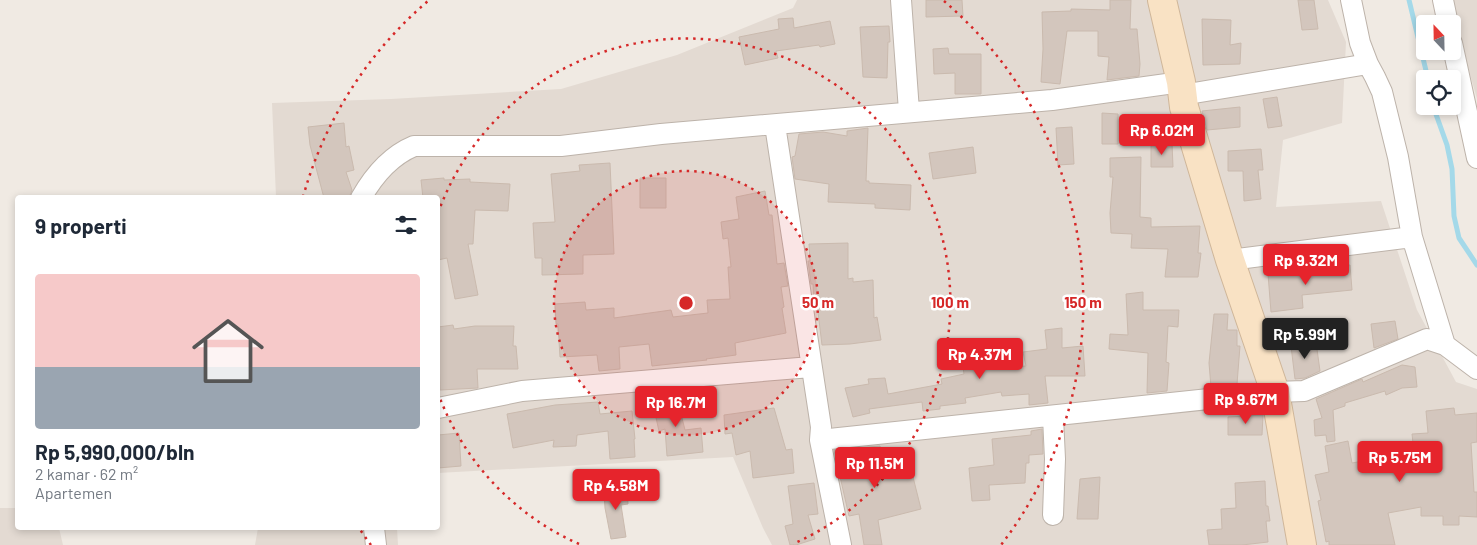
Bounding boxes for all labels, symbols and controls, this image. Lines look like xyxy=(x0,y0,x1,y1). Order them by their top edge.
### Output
north arrow xyxy=(1416,15,1461,60)
map controls xyxy=(1416,15,1461,115)
button: locate xyxy=(1416,70,1461,115)
pin: Rp 6.02M xyxy=(1110,114,1214,156)
text: Rp 6.02M xyxy=(1130,120,1194,139)
icon: filters xyxy=(392,211,420,239)
text: 9 properti xyxy=(35,213,127,238)
pin: Rp 9.32M xyxy=(1254,244,1358,286)
text: Rp 9.32M xyxy=(1274,250,1338,269)
text: 50 m xyxy=(802,293,834,311)
text: 100 m xyxy=(931,293,969,311)
text: 150 m xyxy=(1064,293,1102,311)
centre of rings xyxy=(677,294,695,312)
icon: home xyxy=(183,306,273,396)
pin: Rp 5.99M xyxy=(1253,318,1357,360)
text: Rp 5.99M xyxy=(1273,324,1337,343)
pin: Rp 4.37M xyxy=(928,338,1032,380)
text: Rp 4.37M xyxy=(948,344,1012,363)
pin: Rp 9.67M xyxy=(1194,382,1298,425)
pin: Rp 16.7M xyxy=(624,386,728,428)
text: Rp 9.67M xyxy=(1215,389,1277,408)
text: Rp 16.7M xyxy=(646,392,706,411)
text: Rp 5,990,000/bln xyxy=(35,439,195,464)
pin: Rp 5.75M xyxy=(1348,440,1452,483)
pin: Rp 11.5M xyxy=(823,446,927,489)
text: Rp 5.75M xyxy=(1368,447,1432,466)
text: Rp 11.5M xyxy=(846,453,904,472)
text: 2 kamar · 62 m² xyxy=(35,464,138,483)
pin: Rp 4.58M xyxy=(564,468,668,511)
text: Rp 4.58M xyxy=(584,475,648,494)
text: Apartemen xyxy=(35,483,112,502)

